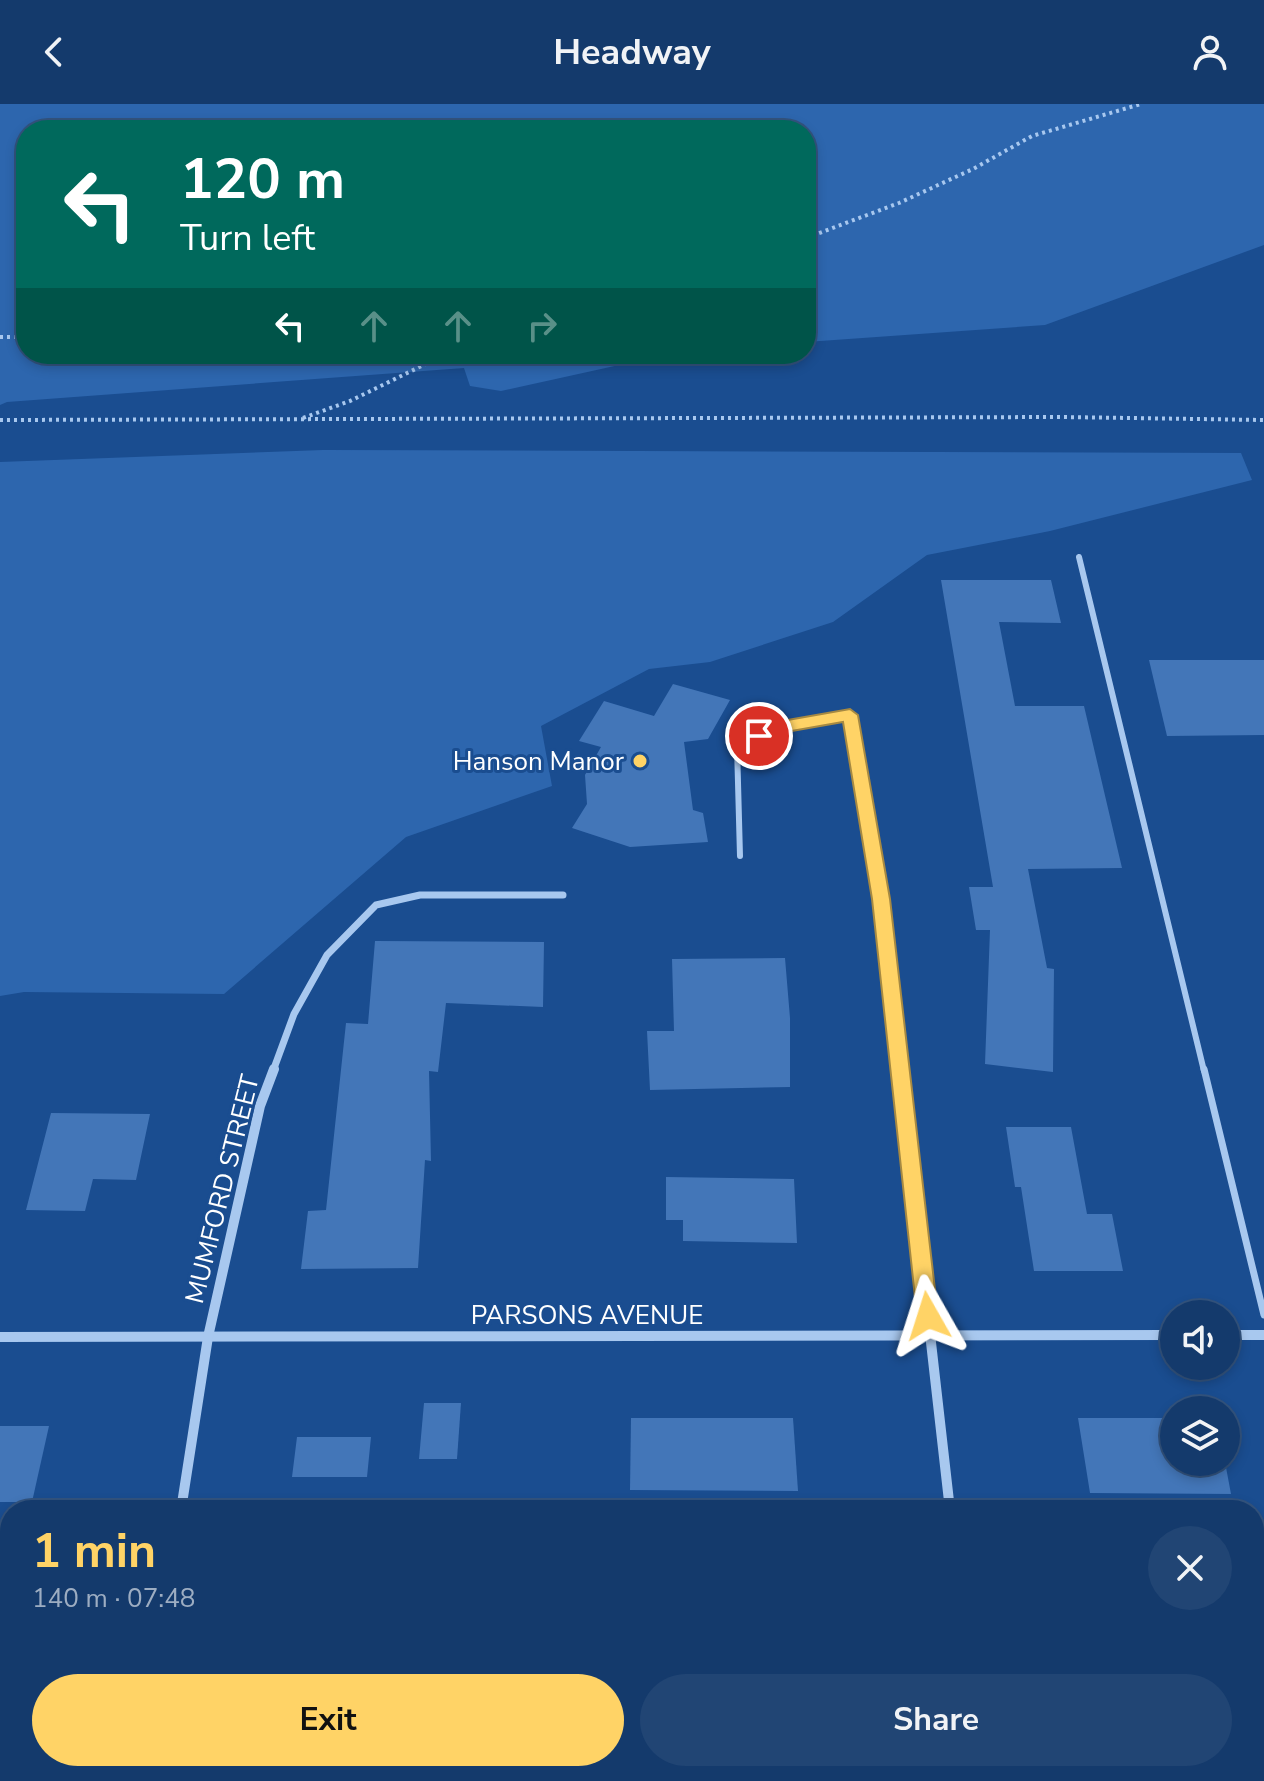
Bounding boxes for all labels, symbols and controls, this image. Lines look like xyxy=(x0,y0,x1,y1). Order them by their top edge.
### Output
text: Headway xyxy=(553,28,711,77)
icon: back xyxy=(32,30,76,74)
icon: person xyxy=(1188,30,1232,74)
text: 120 m xyxy=(180,141,345,218)
icon: left xyxy=(48,152,152,256)
text: Turn left xyxy=(180,214,315,263)
icon: left xyxy=(268,304,312,348)
icon: ahead xyxy=(352,304,396,348)
icon: ahead xyxy=(436,304,480,348)
icon: right xyxy=(520,304,564,348)
pin xyxy=(725,702,793,770)
icon: arrive xyxy=(737,714,781,758)
place label: Hanson Manor xyxy=(453,744,625,779)
marker: Hanson Manor xyxy=(631,752,649,770)
street label: MUMFORD STREET xyxy=(177,1071,268,1307)
position arrow xyxy=(886,1274,970,1358)
street label: PARSONS AVENUE xyxy=(471,1298,703,1333)
map controls xyxy=(1160,1300,1240,1476)
button: sound xyxy=(1160,1300,1240,1380)
button: layers xyxy=(1160,1396,1240,1476)
text: 1 min xyxy=(32,1518,156,1584)
button: close xyxy=(1148,1526,1232,1610)
text: 140 m · 07:48 xyxy=(32,1581,195,1616)
button: Exit xyxy=(32,1674,624,1766)
button: Share xyxy=(640,1674,1232,1766)

